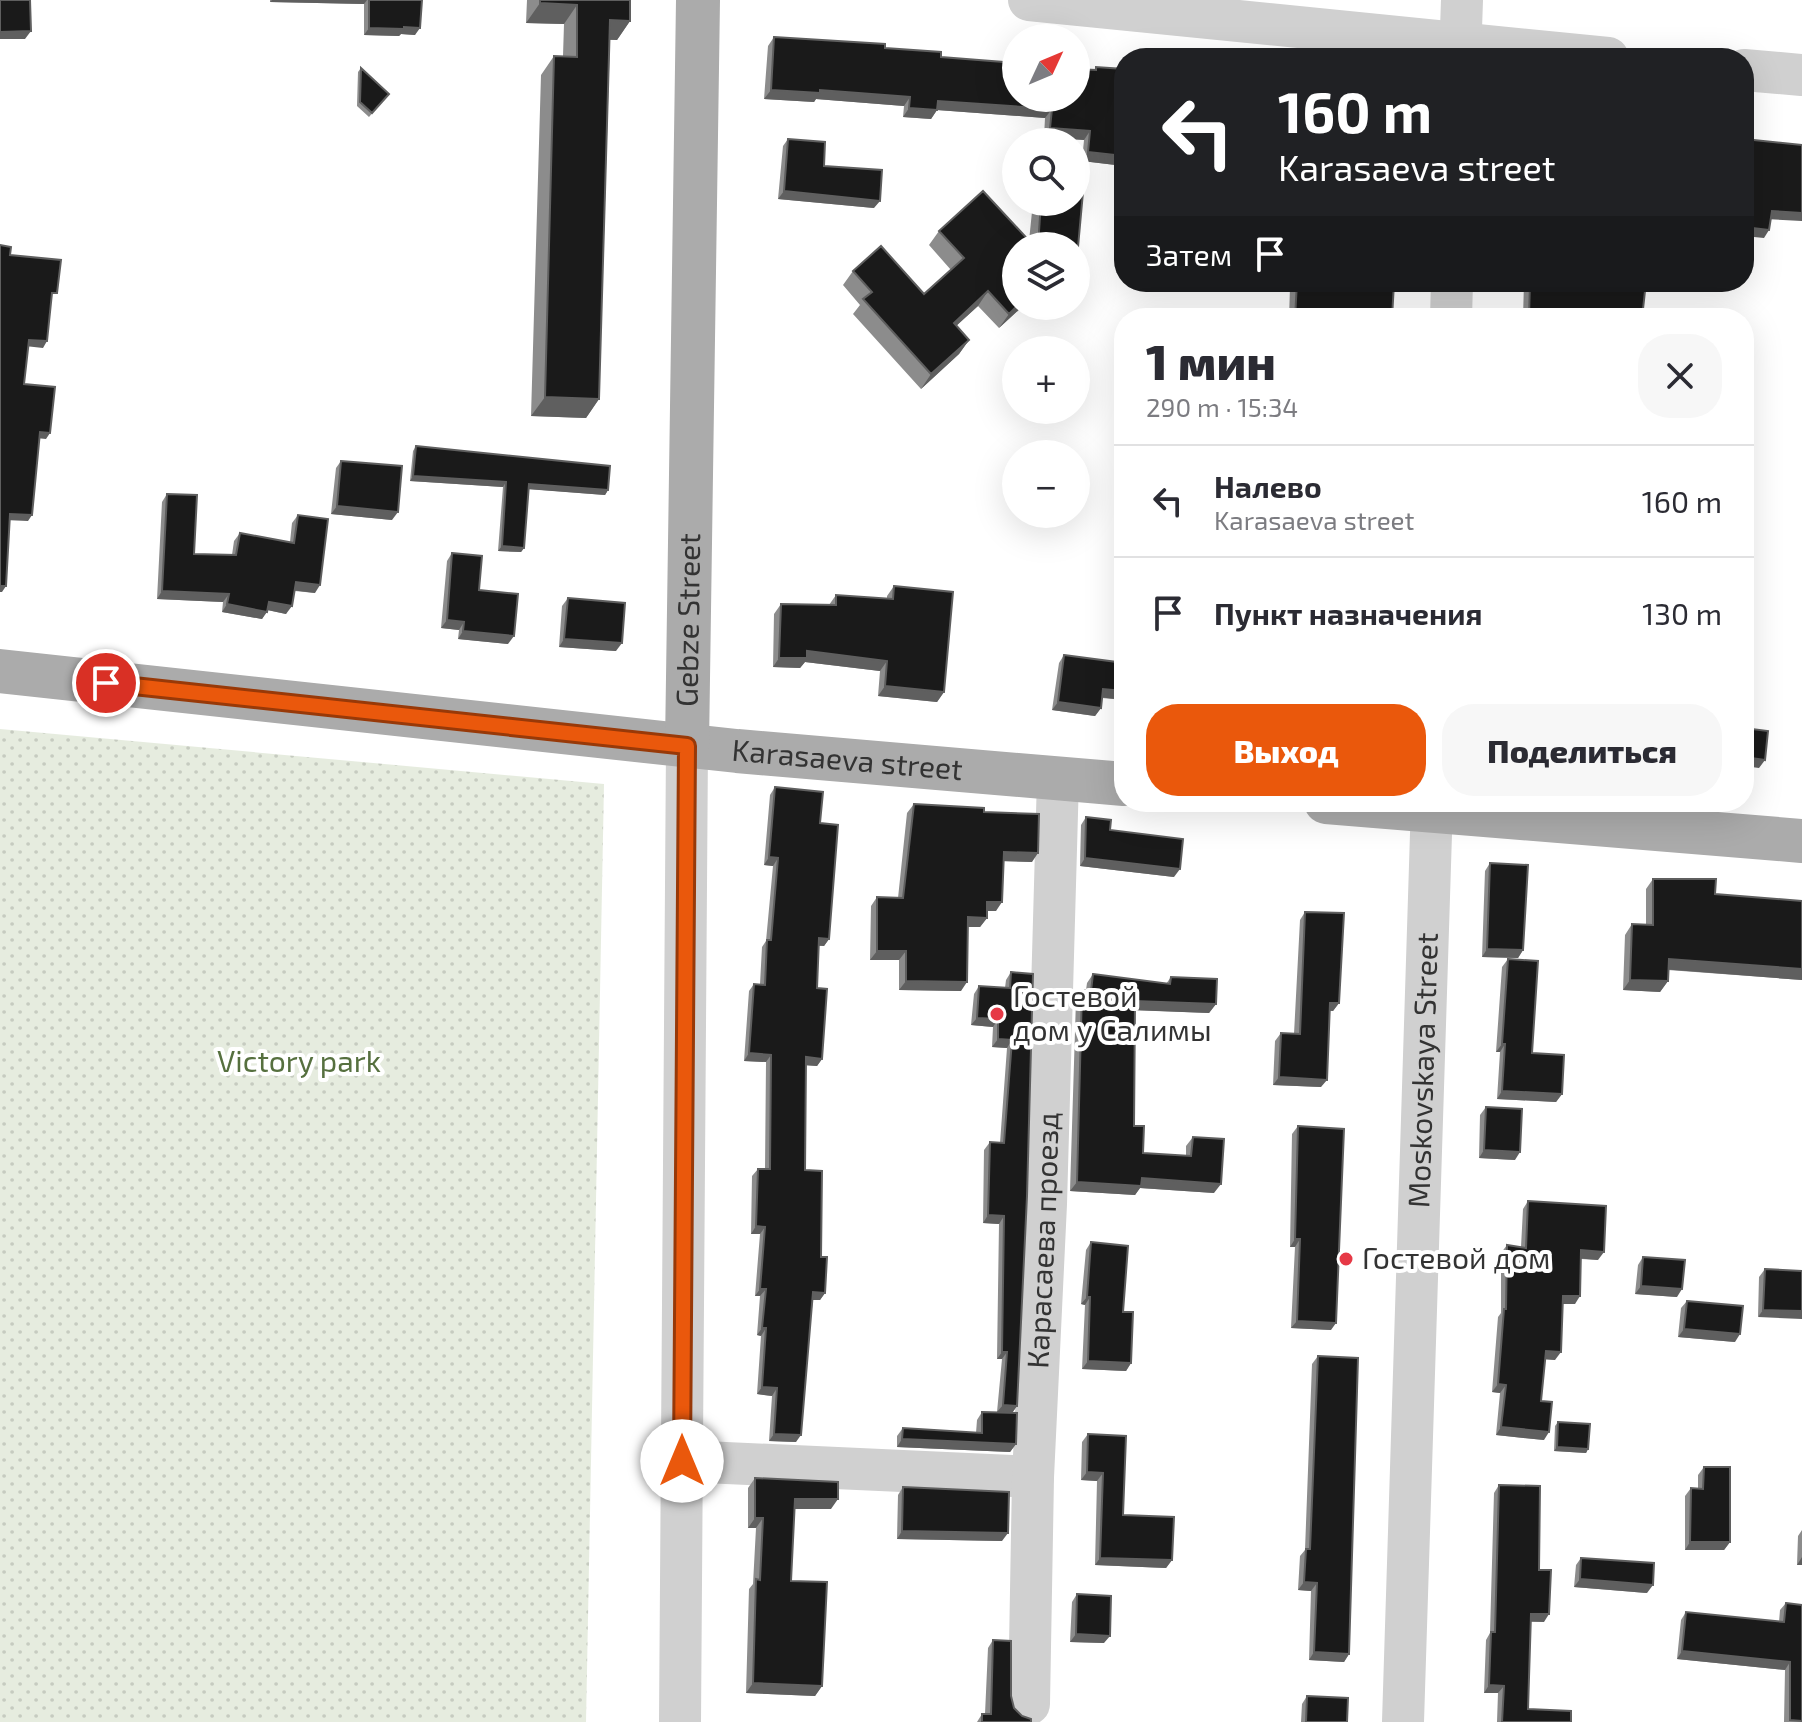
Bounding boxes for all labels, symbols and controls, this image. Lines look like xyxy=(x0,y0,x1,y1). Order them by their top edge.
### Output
north arrow xyxy=(1002,24,1090,112)
map controls xyxy=(1002,24,1090,528)
text: 160 m xyxy=(1278,77,1432,144)
icon: left xyxy=(1146,80,1250,184)
button: search xyxy=(1002,128,1090,216)
text: Karasaeva street xyxy=(1278,145,1556,188)
button: layers xyxy=(1002,232,1090,320)
icon: arrive xyxy=(1248,232,1292,276)
text: Затем xyxy=(1146,236,1232,272)
text: 1 мин xyxy=(1146,332,1276,390)
button: close xyxy=(1638,334,1722,418)
button: + xyxy=(1002,336,1090,424)
text: 290 m · 15:34 xyxy=(1146,391,1298,422)
button: − xyxy=(1002,440,1090,528)
text: Налево xyxy=(1214,468,1322,504)
icon: left xyxy=(1146,479,1190,523)
text: 160 m xyxy=(1642,483,1722,519)
text: Karasaeva street xyxy=(1214,504,1414,535)
street label: Gebze Street xyxy=(668,533,706,707)
icon: arrive xyxy=(1146,591,1190,635)
text: Пункт назначения xyxy=(1214,595,1482,631)
text: 130 m xyxy=(1642,595,1722,631)
pin xyxy=(72,649,140,717)
icon: arrive xyxy=(84,661,128,705)
button: Выход xyxy=(1146,704,1426,796)
button: Поделиться xyxy=(1442,704,1722,796)
street label: Karasaeva street xyxy=(731,731,964,786)
street label: Moskovskaya Street xyxy=(1399,932,1444,1209)
place label: Гостевой дом у Салимы xyxy=(1013,977,1212,1048)
marker: Гостевой дом у Салимы xyxy=(988,1005,1006,1023)
park label: Victory park xyxy=(217,1042,381,1078)
street label: Карасаева проезд xyxy=(1018,1112,1065,1369)
place label: Гостевой дом xyxy=(1362,1239,1550,1275)
marker: Гостевой дом xyxy=(1337,1250,1355,1268)
position arrow xyxy=(640,1419,724,1503)

